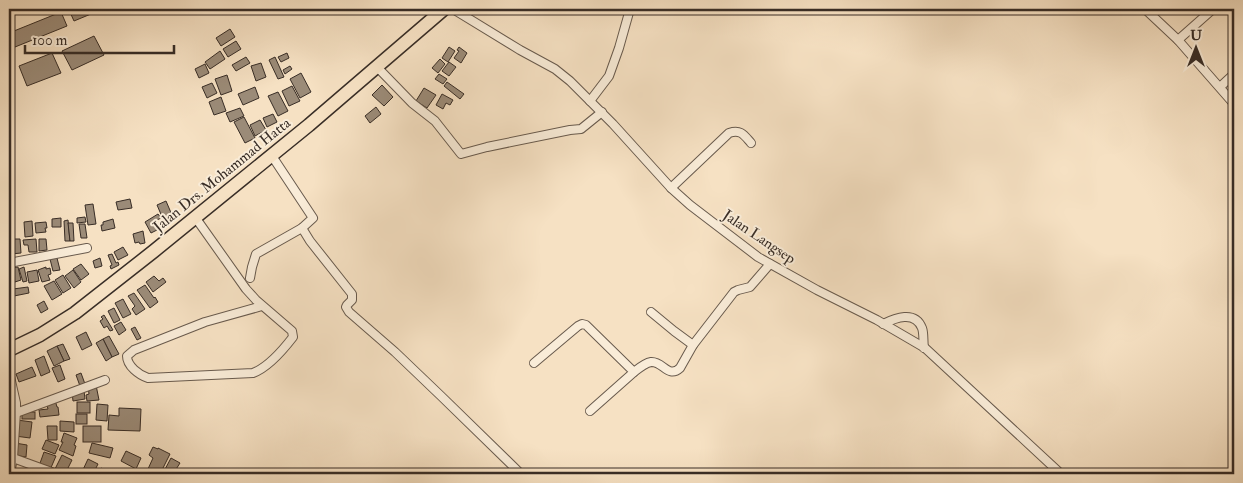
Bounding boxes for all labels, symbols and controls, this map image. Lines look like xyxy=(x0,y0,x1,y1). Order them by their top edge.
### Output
scale bar xyxy=(25,22,174,54)
north arrow xyxy=(1170,22,1220,72)
text: U xyxy=(1190,27,1202,44)
text: 100 m xyxy=(32,31,68,50)
street label: Jalan Drs. Mohammad Hatta xyxy=(149,113,296,238)
street label: Jalan Langsep xyxy=(717,205,799,269)

